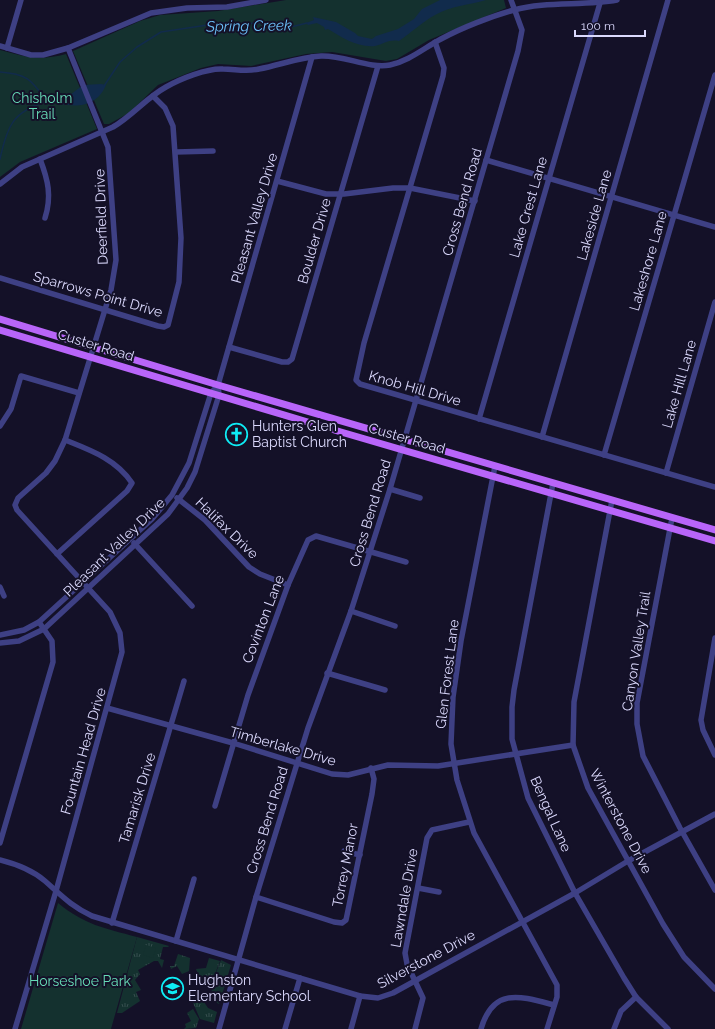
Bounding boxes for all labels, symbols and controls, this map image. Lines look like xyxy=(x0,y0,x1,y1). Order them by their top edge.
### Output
scale bar xyxy=(575,12,645,38)
water label: Spring Creek xyxy=(205,16,292,36)
text: 100 m xyxy=(581,19,615,33)
park label: Chisholm Trail xyxy=(12,90,72,122)
street label: Cross Bend Road xyxy=(439,146,485,258)
street label: Pleasant Valley Drive xyxy=(228,151,280,285)
street label: Lake Crest Lane xyxy=(506,155,550,259)
street label: Lakeside Lane xyxy=(573,168,615,262)
street label: Deerfield Drive xyxy=(91,169,111,265)
street label: Boulder Drive xyxy=(294,196,334,286)
street label: Lakeshore Lane xyxy=(626,209,670,313)
street label: Sparrows Point Drive xyxy=(32,268,164,320)
street label: Custer Road xyxy=(56,326,136,364)
street label: Lake Hill Lane xyxy=(659,338,699,430)
street label: Knob Hill Drive xyxy=(367,367,463,409)
place label: Hunters Glen Baptist Church xyxy=(252,418,347,450)
street label: Custer Road xyxy=(367,419,447,457)
church icon: Hunters Glen Baptist Church xyxy=(224,421,250,447)
street label: Cross Bend Road xyxy=(346,457,394,569)
street label: Pleasant Valley Drive xyxy=(60,494,168,600)
street label: Halifax Drive xyxy=(192,494,262,562)
street label: Covinton Lane xyxy=(239,573,287,665)
street label: Canyon Valley Trail xyxy=(619,590,653,712)
street label: Glen Forest Lane xyxy=(432,618,462,730)
street label: Fountain Head Drive xyxy=(57,686,109,816)
street label: Timberlake Drive xyxy=(228,723,338,769)
street label: Tamarisk Drive xyxy=(116,751,158,845)
street label: Cross Bend Road xyxy=(243,764,291,876)
street label: Winterstone Drive xyxy=(587,766,655,876)
street label: Bengal Lane xyxy=(527,774,575,854)
street label: Torrey Manor xyxy=(329,822,361,908)
street label: Lawndale Drive xyxy=(387,847,421,949)
street label: Silverstone Drive xyxy=(374,926,478,992)
place label: Hughston Elementary School xyxy=(188,972,311,1004)
park label: Horseshoe Park xyxy=(29,973,132,989)
school or university icon: Hughston Elementary School xyxy=(160,975,186,1001)

